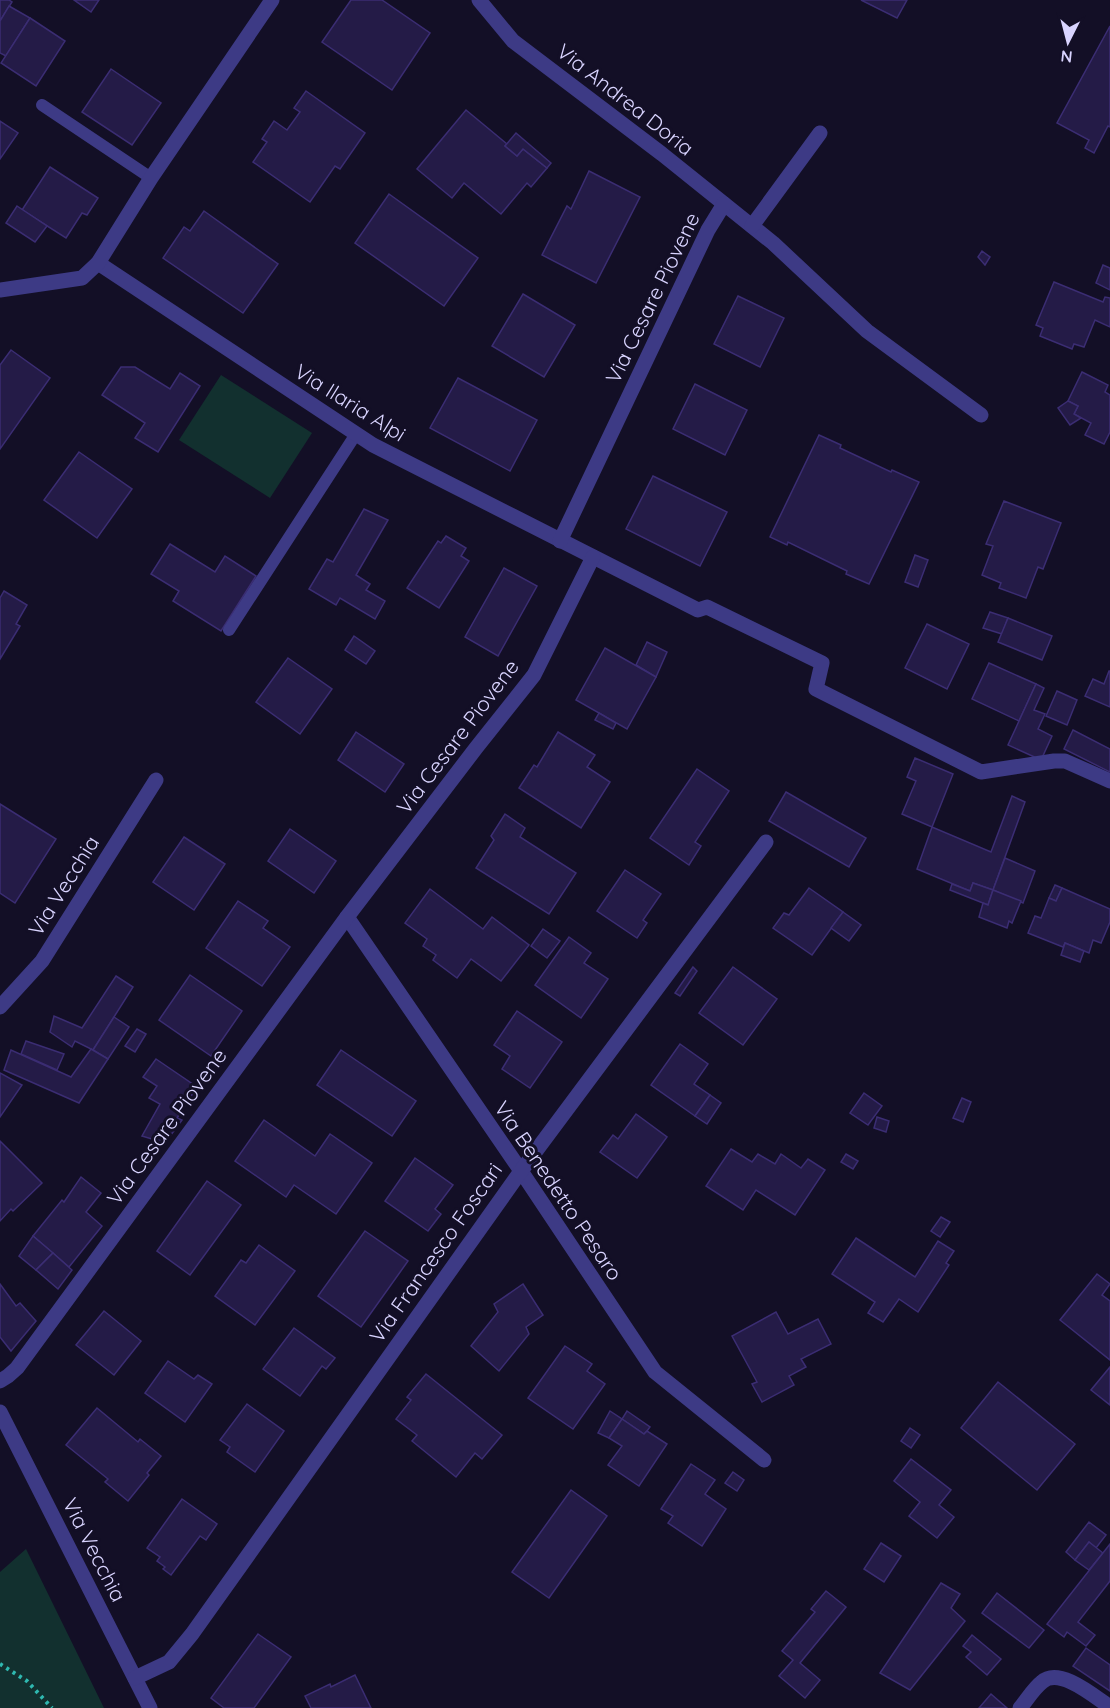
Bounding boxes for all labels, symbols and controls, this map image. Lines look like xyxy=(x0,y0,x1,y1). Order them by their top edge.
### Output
north arrow xyxy=(1038,12,1098,72)
street label: Via Andrea Doria xyxy=(552,38,699,161)
text: N xyxy=(1060,46,1073,67)
street label: Via Cesare Piovene xyxy=(599,208,705,387)
street label: Via Ilaria Alpi xyxy=(290,358,411,447)
street label: Via Cesare Piovene xyxy=(391,654,524,819)
street label: Via Vecchia xyxy=(22,831,104,940)
street label: Via Cesare Piovene xyxy=(101,1043,232,1210)
street label: Via Benedetto Pesaro xyxy=(489,1096,629,1285)
street label: Via Francesco Foscari xyxy=(363,1158,507,1347)
street label: Via Vecchia xyxy=(58,1493,132,1606)

